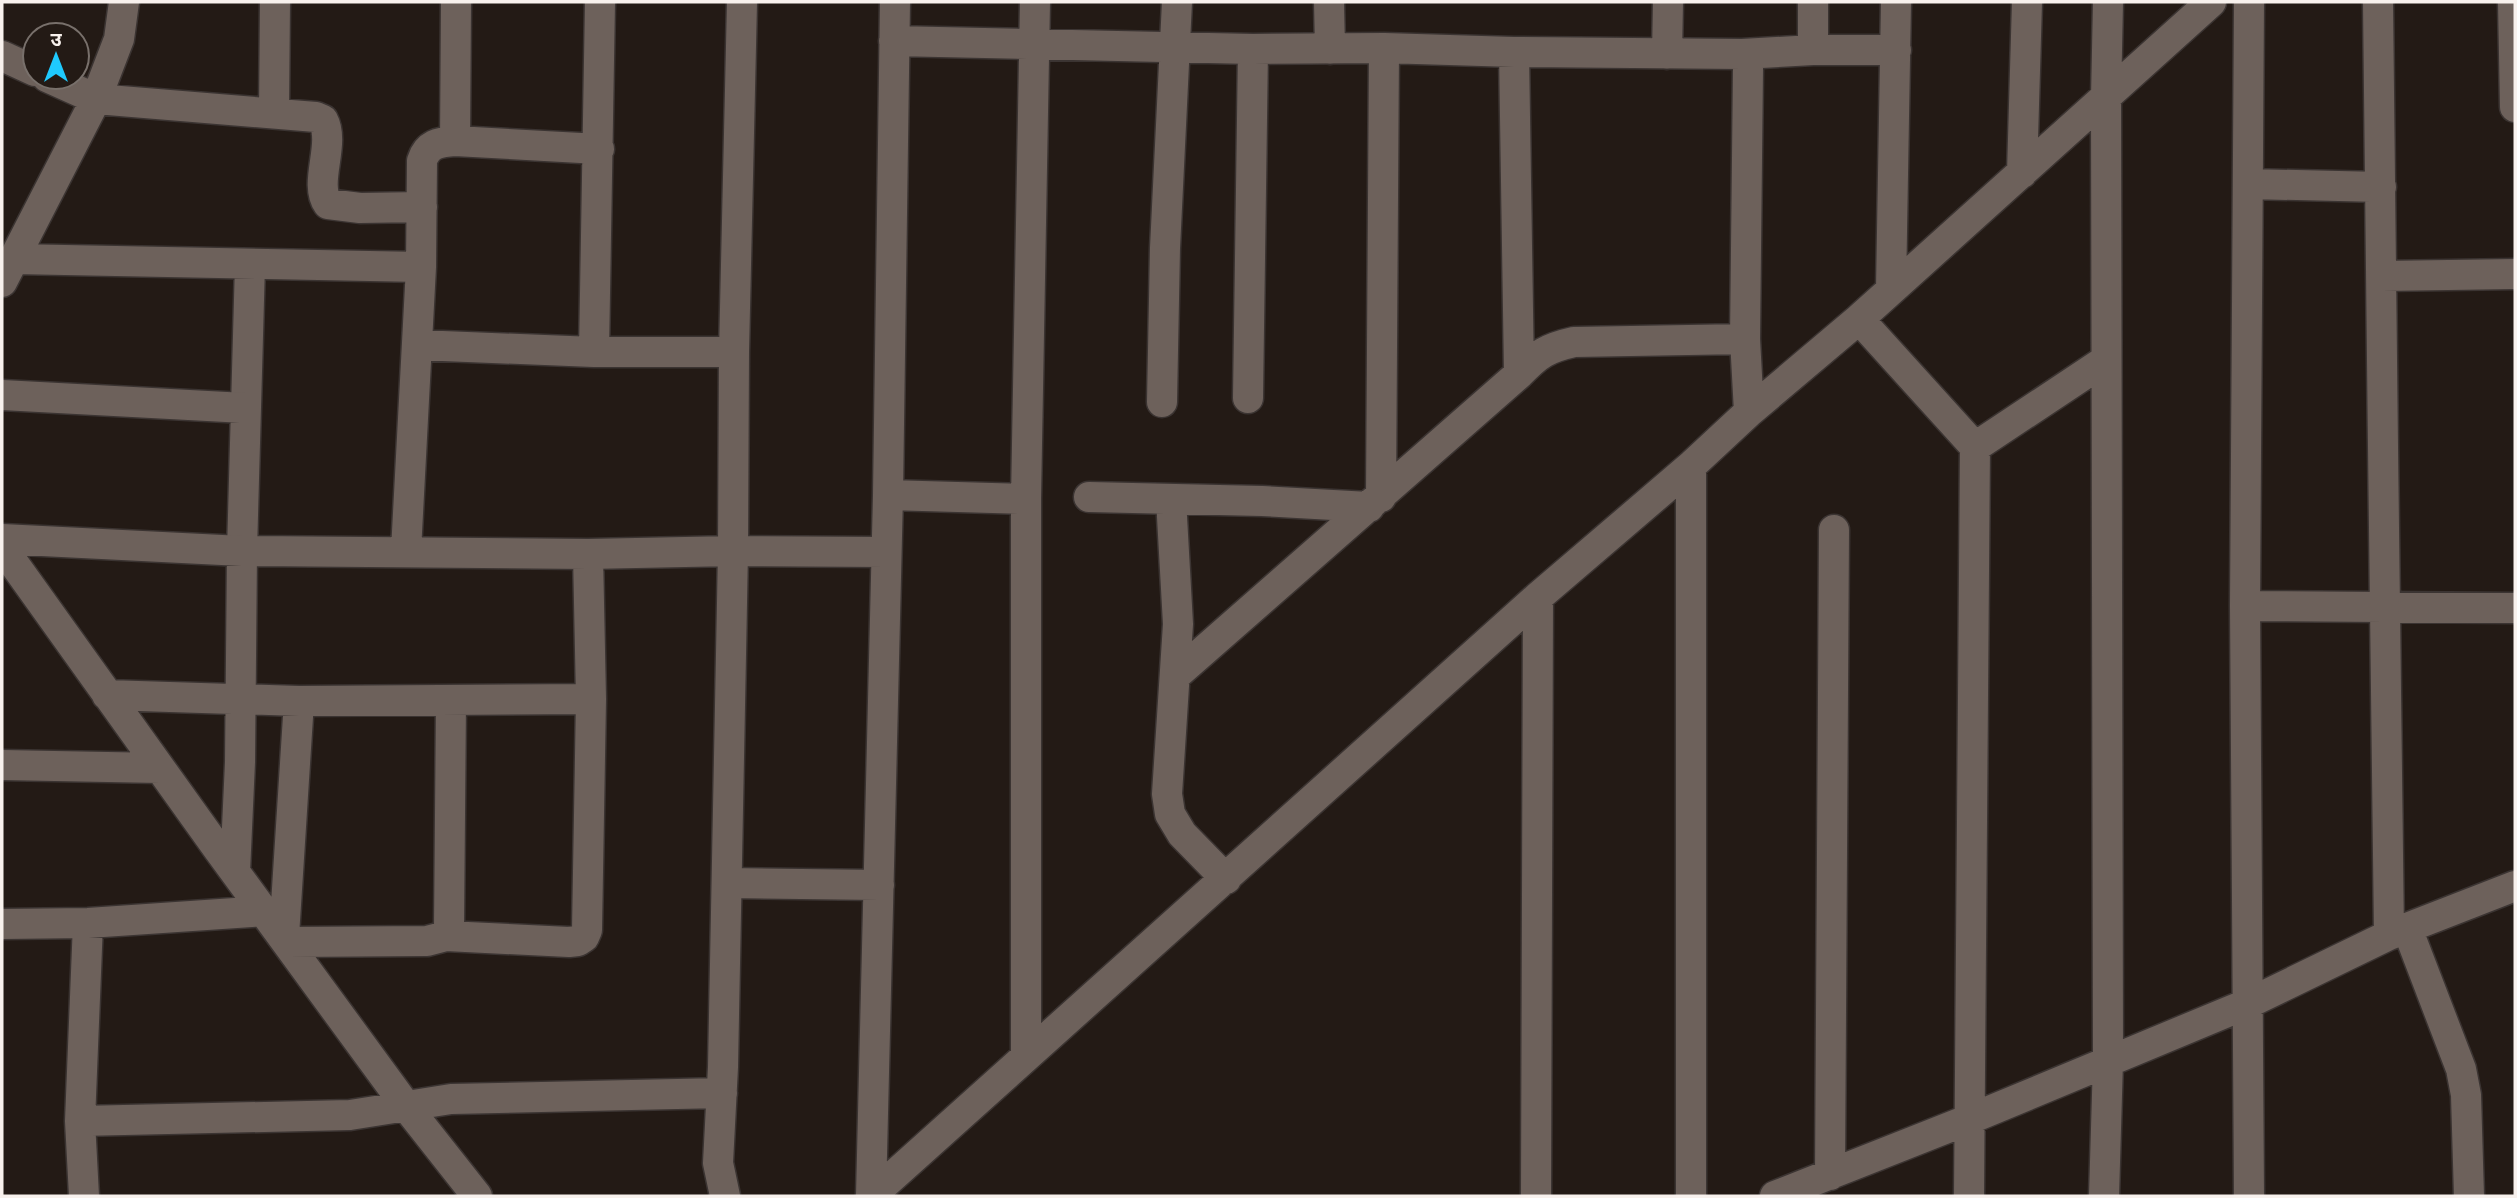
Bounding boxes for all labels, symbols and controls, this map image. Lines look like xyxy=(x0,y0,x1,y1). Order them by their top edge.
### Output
north arrow xyxy=(21,21,91,91)
text: उ xyxy=(50,29,62,50)

